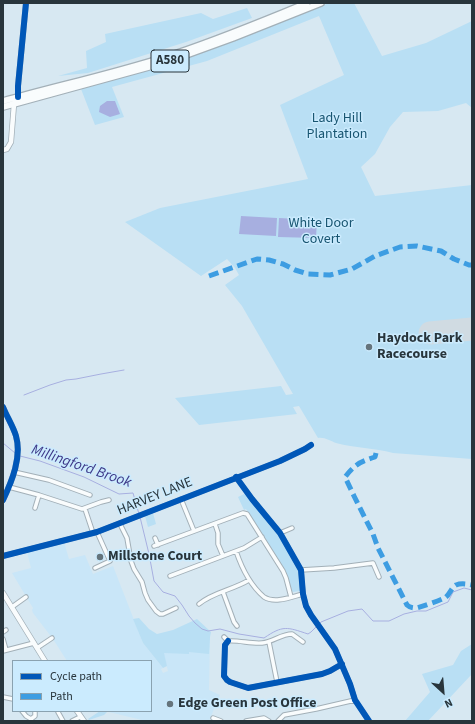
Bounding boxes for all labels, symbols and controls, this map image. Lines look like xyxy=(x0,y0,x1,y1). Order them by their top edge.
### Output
road number: A580 xyxy=(151,50,189,72)
park label: Lady Hill Plantation xyxy=(307,111,367,144)
park label: White Door Covert xyxy=(289,216,353,248)
place label: Haydock Park Racecourse xyxy=(377,331,462,364)
marker: Haydock Park Racecourse xyxy=(364,342,374,352)
water label: Millingford Brook xyxy=(29,441,133,493)
street label: HARVEY LANE xyxy=(115,474,195,520)
place label: Millstone Court xyxy=(108,549,202,565)
marker: Millstone Court xyxy=(95,552,105,562)
legend xyxy=(12,660,152,712)
text: Cycle path xyxy=(50,668,102,685)
north arrow xyxy=(423,672,463,712)
text: Path xyxy=(50,688,73,705)
text: N xyxy=(442,695,455,712)
place label: Edge Green Post Office xyxy=(178,696,316,712)
marker: Edge Green Post Office xyxy=(165,699,175,709)

